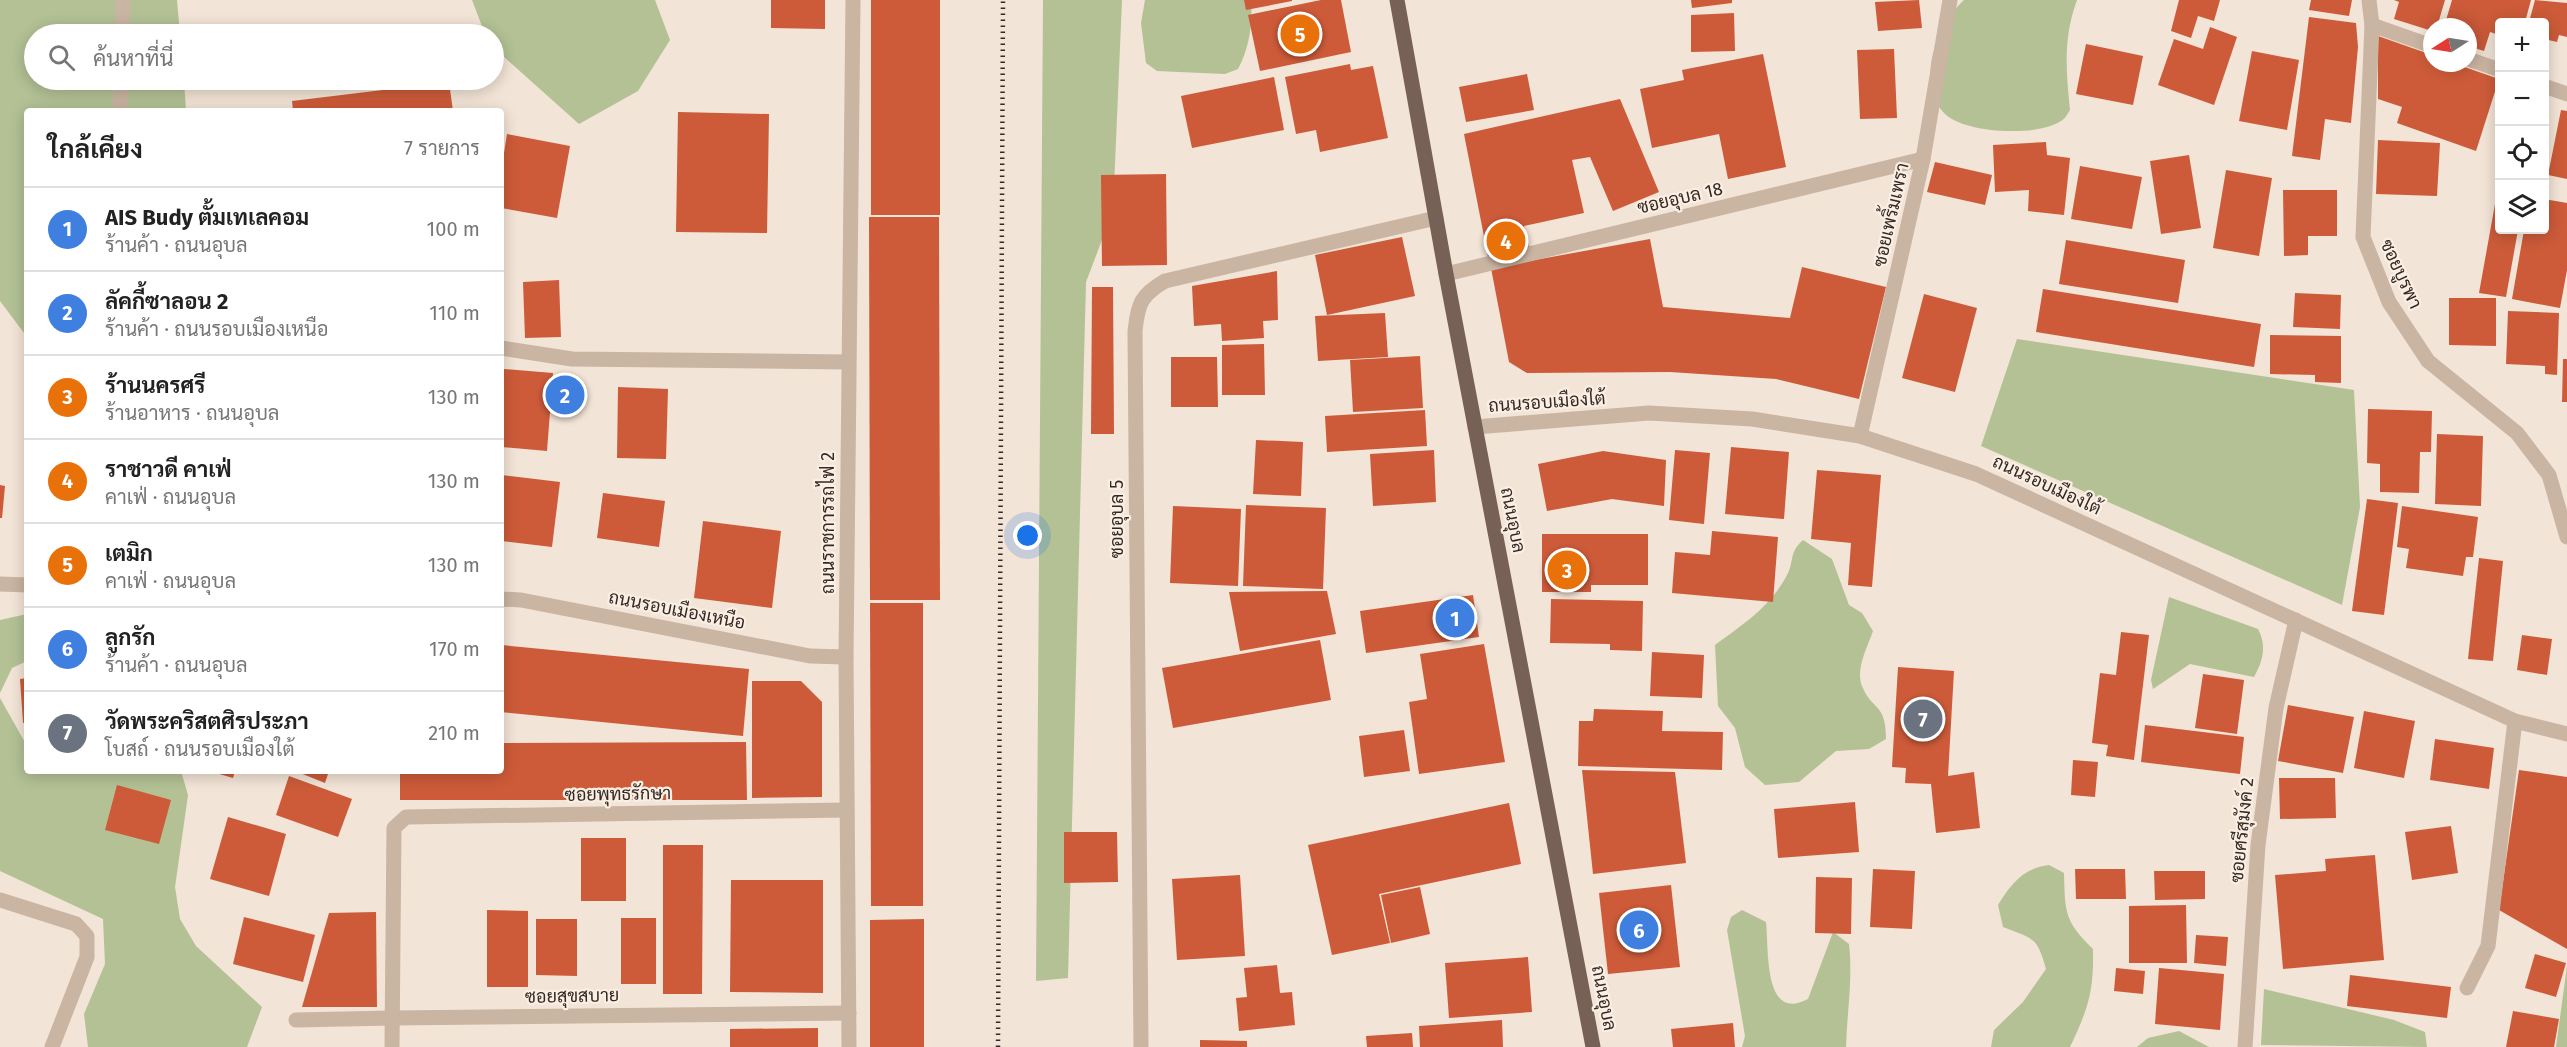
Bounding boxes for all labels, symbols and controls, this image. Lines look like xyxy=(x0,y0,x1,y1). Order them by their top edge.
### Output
pin: 5 xyxy=(1280,12,1320,57)
north arrow xyxy=(2423,18,2477,72)
map controls xyxy=(2495,18,2549,234)
button: + xyxy=(2495,18,2549,72)
search box xyxy=(24,24,504,90)
icon: search xyxy=(45,41,78,74)
text: ค้นหาที่นี่ xyxy=(93,45,173,72)
button: − xyxy=(2495,72,2549,126)
button: locate xyxy=(2495,126,2549,180)
text: ใกล้เคียง xyxy=(48,134,143,165)
text: 7 รายการ xyxy=(404,136,480,160)
street label: ซอยเพริ้มเพรา xyxy=(1864,160,1914,269)
street label: ซอยอุบล 18 xyxy=(1635,177,1725,219)
button: layers xyxy=(2495,180,2549,234)
text: AIS Budy ตั้มเทเลคอม xyxy=(105,204,309,231)
text: 1 xyxy=(63,217,72,241)
text: 100 m xyxy=(427,217,480,241)
pin: 4 xyxy=(1486,218,1526,264)
text: ร้านค้า · ถนนอุบล xyxy=(105,233,248,257)
street label: ซอยบูรพา xyxy=(2374,236,2427,313)
text: ลัคกี้ซาลอน 2 xyxy=(105,288,228,315)
text: 2 xyxy=(62,301,73,325)
text: 110 m xyxy=(429,301,480,325)
text: ร้านค้า · ถนนรอบเมืองเหนือ xyxy=(105,317,328,341)
text: ร้านนครศรี xyxy=(105,372,205,399)
pin: 2 xyxy=(546,372,584,418)
text: 3 xyxy=(62,385,73,409)
text: 130 m xyxy=(428,385,480,409)
street label: ถนนรอบเมืองใต้ xyxy=(1488,385,1607,417)
text: ร้านอาหาร · ถนนอุบล xyxy=(105,401,279,425)
street label: ถนนรอบเมืองใต้ xyxy=(1989,448,2106,520)
street label: ถนนราชการรถไฟ 2 xyxy=(815,452,839,594)
text: ราชาวดี คาเฟ่ xyxy=(105,456,232,483)
text: 4 xyxy=(62,469,73,493)
text: 130 m xyxy=(428,469,480,493)
street label: ซอยอุบล 5 xyxy=(1106,480,1129,558)
text: คาเฟ่ · ถนนอุบล xyxy=(105,485,236,509)
street label: ถนนอุบล xyxy=(1495,485,1530,555)
your location xyxy=(1013,521,1042,550)
text: เตมิก xyxy=(105,540,153,567)
pin: 3 xyxy=(1548,548,1586,592)
text: 5 xyxy=(62,553,73,577)
text: 130 m xyxy=(428,553,480,577)
text: คาเฟ่ · ถนนอุบล xyxy=(105,569,236,593)
street label: ถนนรอบเมืองเหนือ xyxy=(607,585,747,634)
pin: 1 xyxy=(1436,596,1474,640)
text: ลูกรัก xyxy=(105,624,155,651)
text: 6 xyxy=(62,637,73,661)
text: 170 m xyxy=(429,637,480,661)
text: ร้านค้า · ถนนอุบล xyxy=(105,653,248,677)
pin: 7 xyxy=(1904,696,1942,742)
text: วัดพระคริสตศิรประภา xyxy=(105,708,309,735)
text: 7 xyxy=(63,721,72,745)
text: 210 m xyxy=(428,721,480,745)
text: โบสถ์ · ถนนรอบเมืองใต้ xyxy=(105,737,295,761)
street label: ซอยศรีสุมังค์ 2 xyxy=(2224,776,2259,884)
street label: ซอยพุทธรักษา xyxy=(565,782,671,807)
pin: 6 xyxy=(1620,908,1658,952)
street label: ถนนอุบล xyxy=(1586,963,1621,1033)
street label: ซอยสุขสบาย xyxy=(525,984,619,1009)

